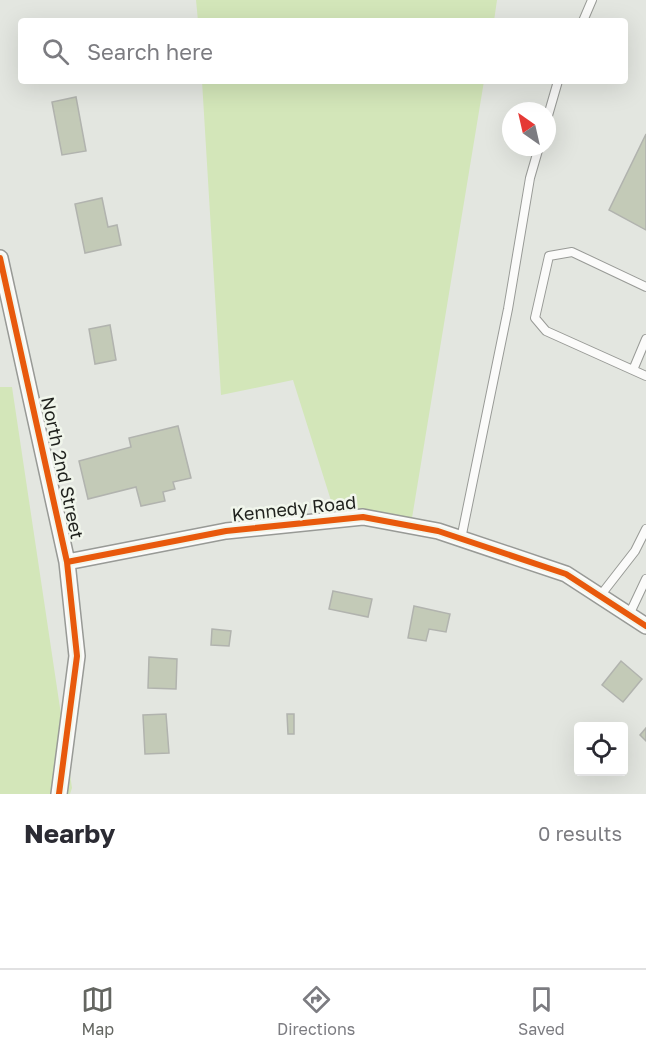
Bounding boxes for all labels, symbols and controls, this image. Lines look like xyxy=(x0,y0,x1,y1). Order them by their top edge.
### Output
search box xyxy=(18,18,628,84)
icon: search xyxy=(39,35,72,68)
text: Search here xyxy=(87,38,213,65)
north arrow xyxy=(502,102,556,156)
street label: North 2nd Street xyxy=(37,395,89,541)
street label: Kennedy Road xyxy=(231,491,357,525)
map controls xyxy=(574,722,628,776)
button: locate xyxy=(574,722,628,776)
text: Nearby xyxy=(24,818,115,849)
text: 0 results xyxy=(538,821,622,845)
tab: Map xyxy=(81,983,114,1039)
tab: Directions xyxy=(277,983,355,1039)
tab: Saved xyxy=(518,983,565,1039)

